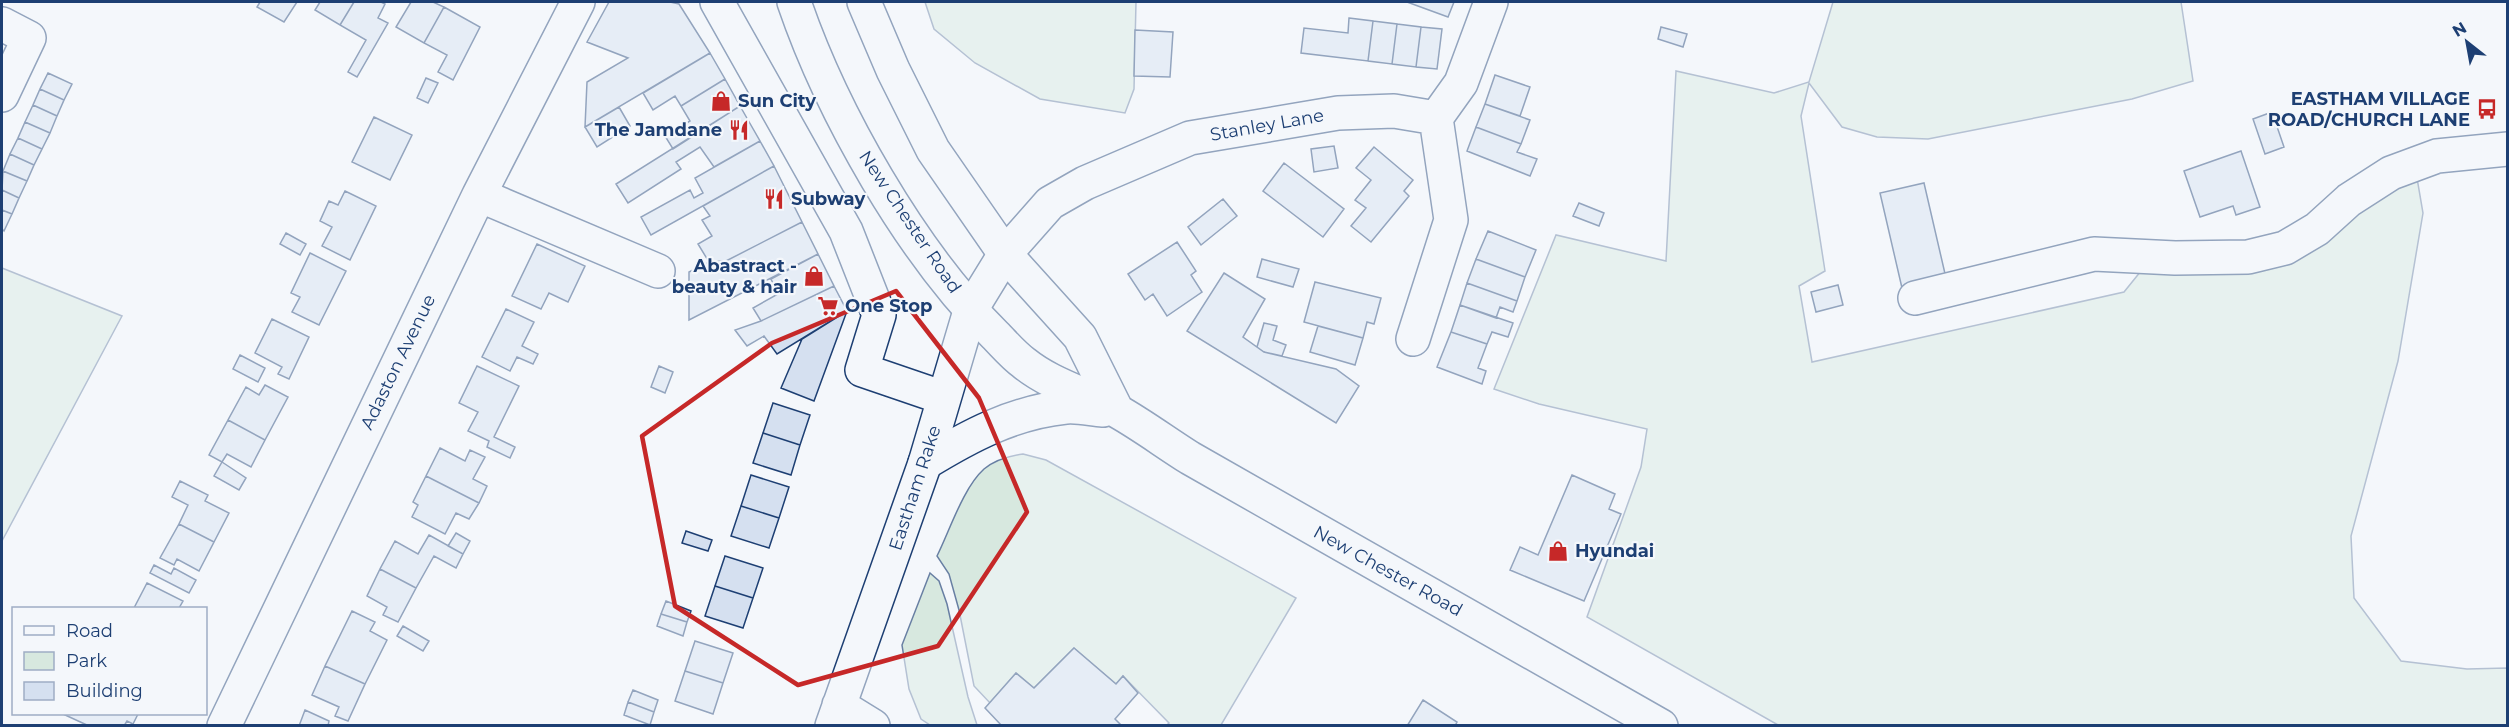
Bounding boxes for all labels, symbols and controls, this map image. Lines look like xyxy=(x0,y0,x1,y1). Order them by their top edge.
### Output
north arrow xyxy=(2437,12,2497,72)
text: N xyxy=(2449,18,2470,41)
place label: EASTHAM VILLAGE ROAD/CHURCH LANE xyxy=(2268,88,2470,131)
shop icon: Sun City xyxy=(709,89,733,113)
place label: Sun City xyxy=(738,90,816,112)
bus stop icon: EASTHAM VILLAGE ROAD/CHURCH LANE xyxy=(2475,97,2499,121)
street label: Stanley Lane xyxy=(1208,104,1326,146)
restaurant icon: The Jamdane xyxy=(727,118,751,142)
place label: The Jamdane xyxy=(595,119,722,141)
street label: New Chester Road xyxy=(854,147,966,297)
restaurant icon: Subway xyxy=(762,187,786,211)
place label: Subway xyxy=(791,188,865,210)
place label: Abastract - beauty & hair xyxy=(672,255,797,298)
shop icon: Abastract - beauty & hair xyxy=(802,264,826,288)
street label: Adaston Avenue xyxy=(356,291,440,433)
supermarket icon: One Stop xyxy=(816,294,840,318)
place label: One Stop xyxy=(845,295,932,317)
street label: Eastham Rake xyxy=(884,423,946,553)
street label: New Chester Road xyxy=(1310,521,1466,621)
shop icon: Hyundai xyxy=(1546,539,1570,563)
place label: Hyundai xyxy=(1575,540,1654,562)
legend xyxy=(12,607,207,715)
text: Road xyxy=(66,620,113,642)
text: Park xyxy=(66,650,107,672)
text: Building xyxy=(66,680,143,702)

